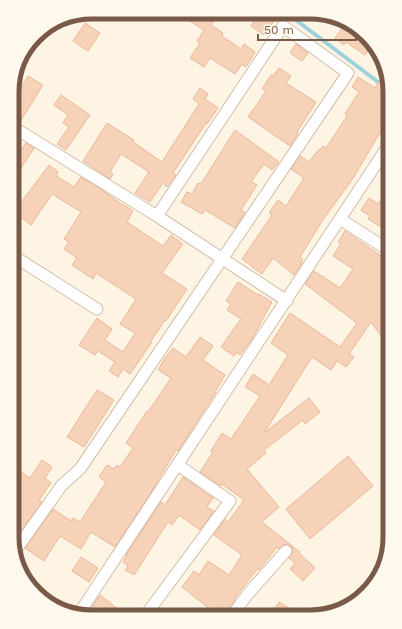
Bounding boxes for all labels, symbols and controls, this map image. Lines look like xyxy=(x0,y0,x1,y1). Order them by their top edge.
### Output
scale bar xyxy=(258,16,356,42)
text: 50 m xyxy=(264,23,294,37)

